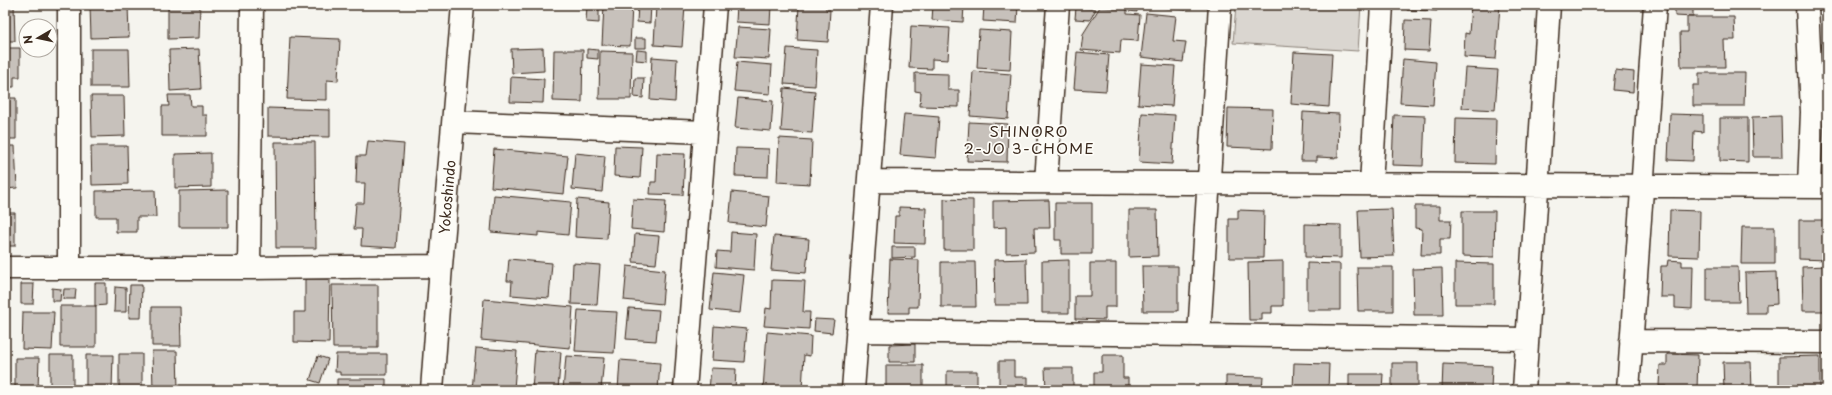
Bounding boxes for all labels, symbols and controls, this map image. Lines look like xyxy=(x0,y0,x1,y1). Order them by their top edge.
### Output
north arrow xyxy=(18,18,58,58)
text: N xyxy=(19,34,37,45)
district label: SHINORO 2-JO 3-CHOME xyxy=(963,119,1095,159)
street label: Yokoshindo xyxy=(433,159,461,235)

